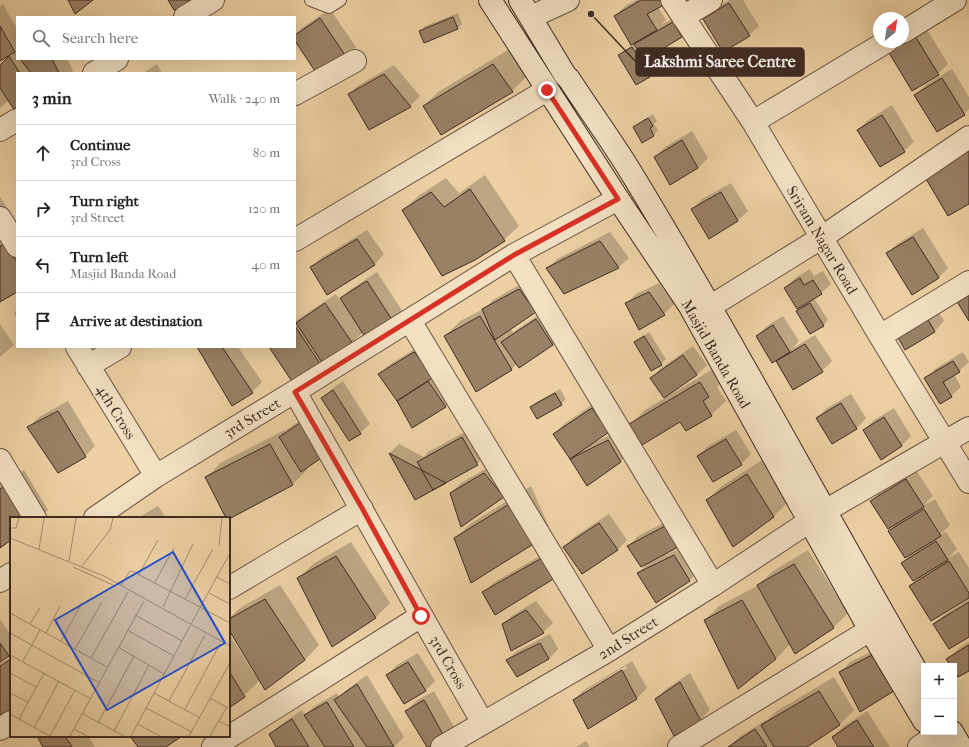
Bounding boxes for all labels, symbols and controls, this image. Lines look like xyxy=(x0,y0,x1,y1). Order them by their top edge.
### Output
north arrow xyxy=(873,12,909,48)
search box xyxy=(16,16,296,60)
icon: search xyxy=(30,27,52,49)
text: Search here xyxy=(62,29,138,47)
callout: Lakshmi Saree Centre xyxy=(636,48,804,76)
text: Lakshmi Saree Centre xyxy=(644,52,796,71)
route end xyxy=(538,81,556,99)
text: 3 min xyxy=(32,88,72,108)
text: Walk · 240 m xyxy=(208,91,280,106)
text: Continue xyxy=(70,136,130,154)
icon: ahead xyxy=(32,142,54,164)
text: 80 m xyxy=(253,145,280,160)
text: 3rd Cross xyxy=(70,154,121,169)
street label: Sriram Nagar Road xyxy=(782,182,862,298)
text: Turn right xyxy=(70,192,139,210)
icon: right xyxy=(32,198,54,220)
text: 120 m xyxy=(248,201,280,216)
text: 3rd Street xyxy=(70,210,125,225)
text: Turn left xyxy=(70,248,128,266)
icon: left xyxy=(32,254,54,276)
text: 40 m xyxy=(252,257,280,272)
text: Masjid Banda Road xyxy=(70,266,176,281)
street label: Masjid Banda Road xyxy=(678,296,755,412)
icon: arrive xyxy=(32,310,54,332)
text: Arrive at destination xyxy=(70,312,202,330)
street label: 4th Cross xyxy=(92,381,140,443)
street label: 3rd Street xyxy=(220,394,284,442)
inset map xyxy=(10,517,230,737)
route start xyxy=(412,607,430,625)
street label: 2nd Street xyxy=(595,612,662,663)
street label: 3rd Cross xyxy=(426,632,471,692)
map controls xyxy=(921,663,957,735)
button: + xyxy=(921,663,957,699)
button: − xyxy=(921,699,957,735)

